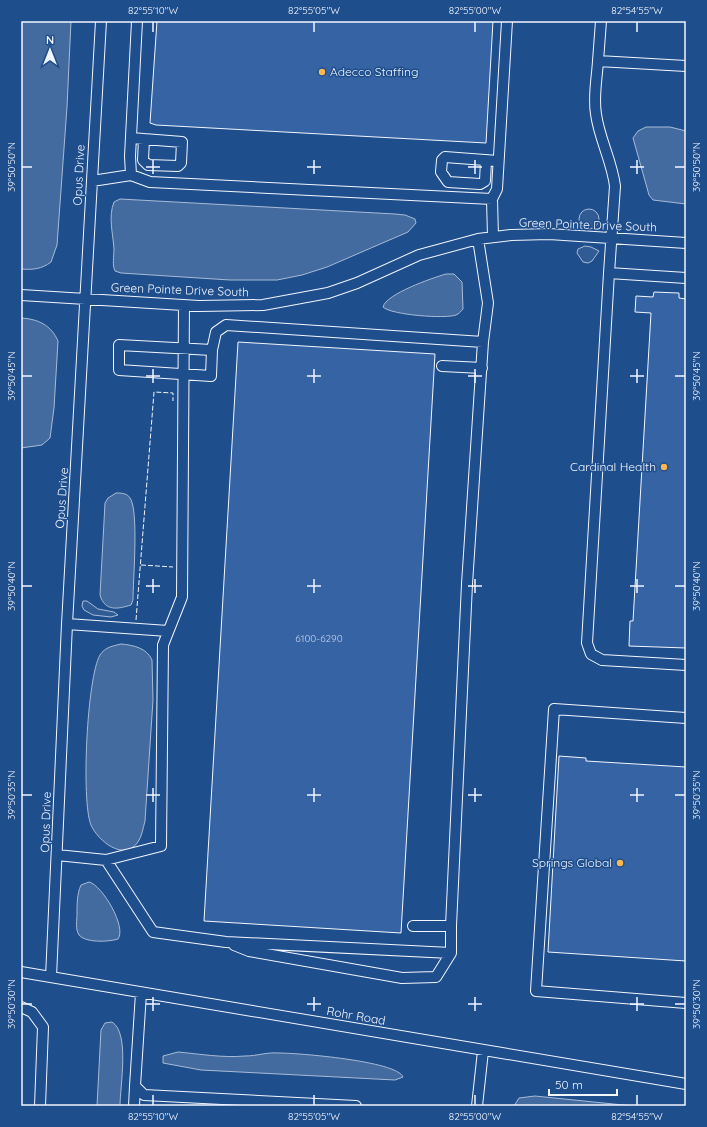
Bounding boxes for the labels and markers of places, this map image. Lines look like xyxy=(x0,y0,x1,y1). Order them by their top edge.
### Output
place label: Adecco Staffing xyxy=(330,64,418,79)
marker: Adecco Staffing xyxy=(317,67,327,77)
place label: Cardinal Health xyxy=(570,459,656,474)
marker: Cardinal Health xyxy=(659,462,669,472)
place label: Springs Global xyxy=(532,855,612,870)
marker: Springs Global xyxy=(615,858,625,868)

